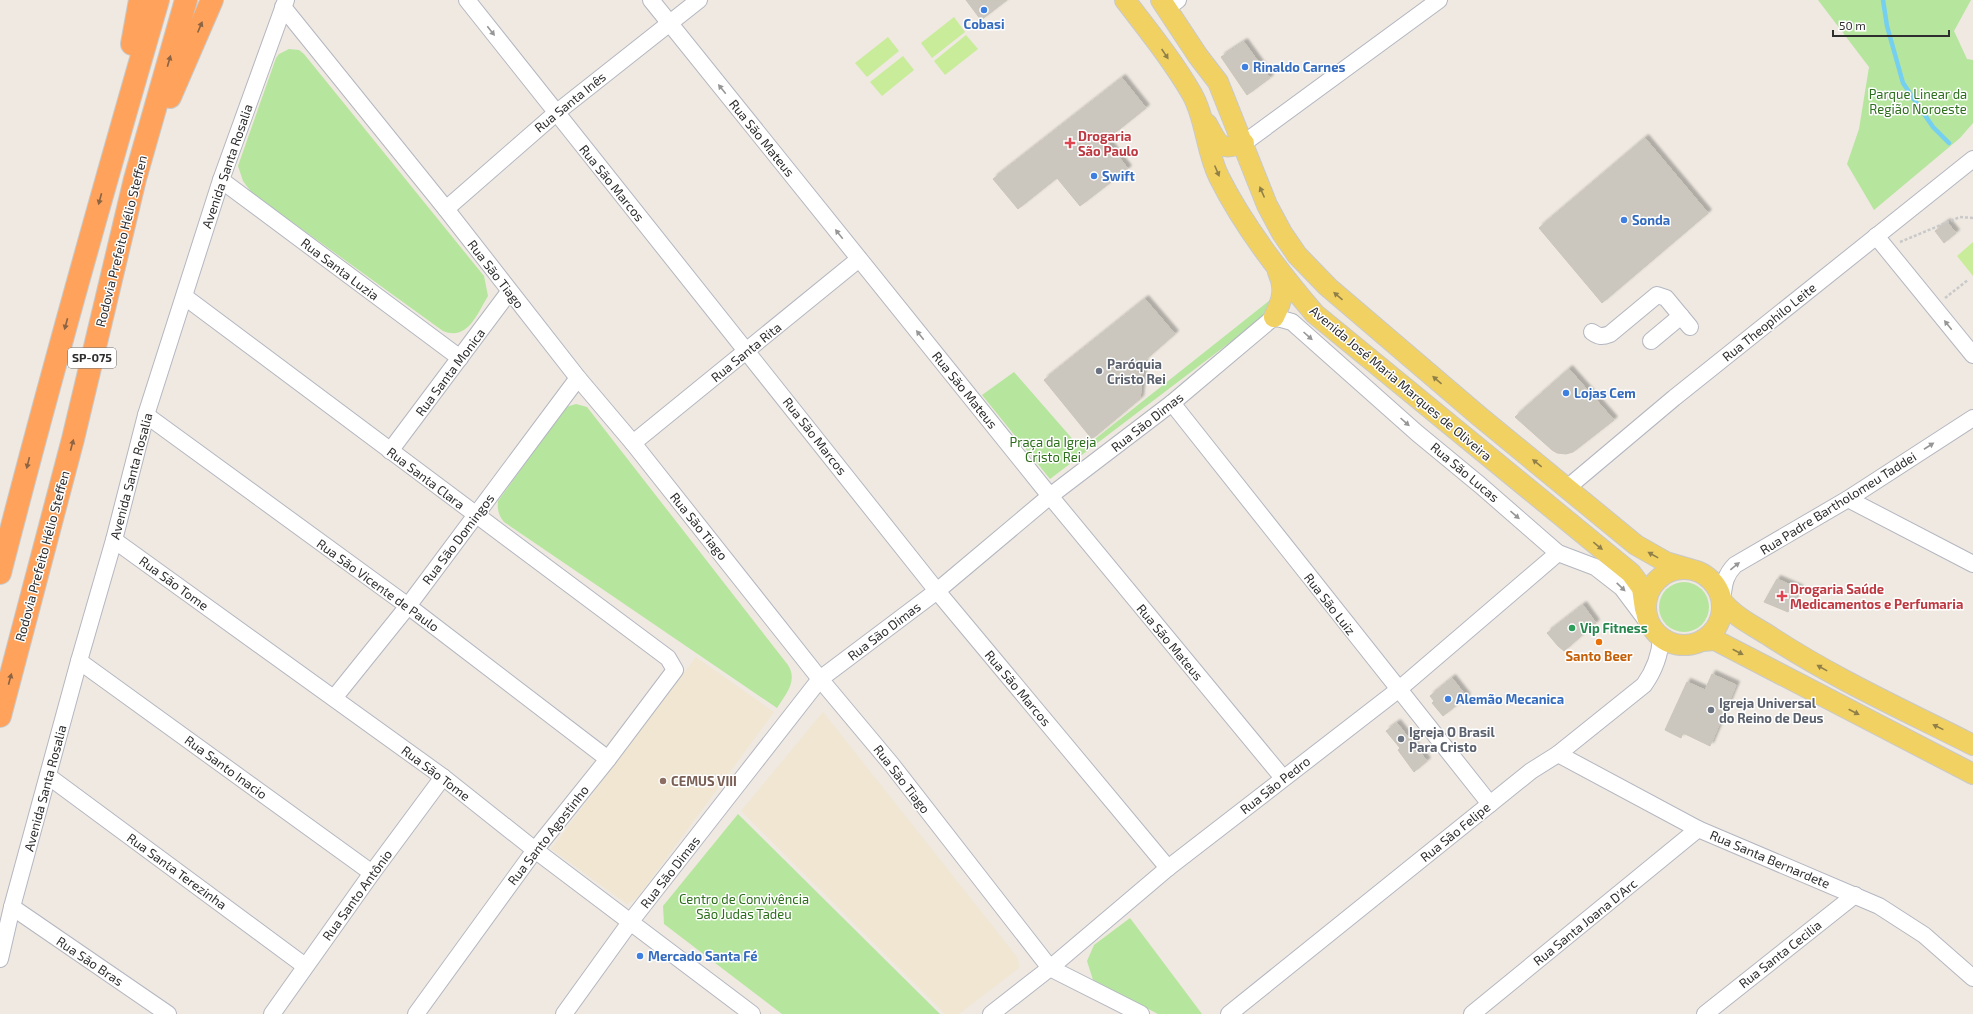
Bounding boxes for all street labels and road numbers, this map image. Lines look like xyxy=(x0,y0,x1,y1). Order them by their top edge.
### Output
street label: Rua Santa Inês xyxy=(531,68,609,136)
street label: Rua São Mateus xyxy=(726,96,798,180)
street label: Avenida Santa Rosalia xyxy=(198,102,256,230)
street label: Rua São Marcos xyxy=(576,141,648,225)
street label: Rodovia Prefeito Hélio Steffen xyxy=(92,154,150,328)
street label: Rua Santa Luzia xyxy=(298,234,382,304)
street label: Rua São Tiago xyxy=(464,237,528,311)
street label: Rua Theophilo Leite xyxy=(1719,279,1819,365)
street label: Avenida José Maria Marques de Oliveira xyxy=(1307,302,1495,464)
street label: Rua Santa Rita xyxy=(708,319,784,385)
street label: Rua Santa Monica xyxy=(412,325,488,419)
road number: SP-075 xyxy=(68,348,116,368)
street label: Rua São Mateus xyxy=(929,348,1001,432)
street label: Rua São Dimas xyxy=(1108,389,1186,455)
street label: Rua São Marcos xyxy=(780,394,850,478)
street label: Avenida Santa Rosalia xyxy=(106,411,156,541)
street label: Rua São Lucas xyxy=(1428,439,1502,505)
street label: Rua Santa Clara xyxy=(384,444,468,512)
street label: Rua Padre Bartholomeu Taddei xyxy=(1757,448,1919,558)
street label: Rodovia Prefeito Hélio Steffen xyxy=(11,469,73,643)
street label: Rua São Tiago xyxy=(667,489,731,563)
street label: Rua São Domingos xyxy=(419,490,497,588)
street label: Rua São Vicente de Paulo xyxy=(314,535,442,635)
street label: Rua São Tome xyxy=(136,553,212,614)
street label: Rua São Luiz xyxy=(1301,570,1359,638)
street label: Rua São Dimas xyxy=(844,598,924,664)
street label: Rua São Mateus xyxy=(1133,601,1207,683)
street label: Rua São Marcos xyxy=(982,647,1054,729)
street label: Avenida Santa Rosalia xyxy=(20,723,70,853)
street label: Rua Santo Inacio xyxy=(182,732,270,802)
street label: Rua São Tome xyxy=(399,742,473,804)
street label: Rua São Tiago xyxy=(870,742,934,816)
street label: Rua São Pedro xyxy=(1237,753,1313,817)
street label: Rua Santo Agostinho xyxy=(504,782,592,888)
street label: Rua São Felipe xyxy=(1417,799,1493,865)
street label: Rua Santa Bernardete xyxy=(1708,826,1832,892)
street label: Rua Santa Terezinha xyxy=(124,829,230,913)
street label: Rua São Dimas xyxy=(637,833,703,911)
street label: Rua Santo Antônio xyxy=(319,846,395,944)
street label: Rua Santa Joana D'Arc xyxy=(1530,875,1640,969)
street label: Rua Santa Cecilia xyxy=(1735,917,1825,991)
street label: Rua São Bras xyxy=(54,933,126,989)

